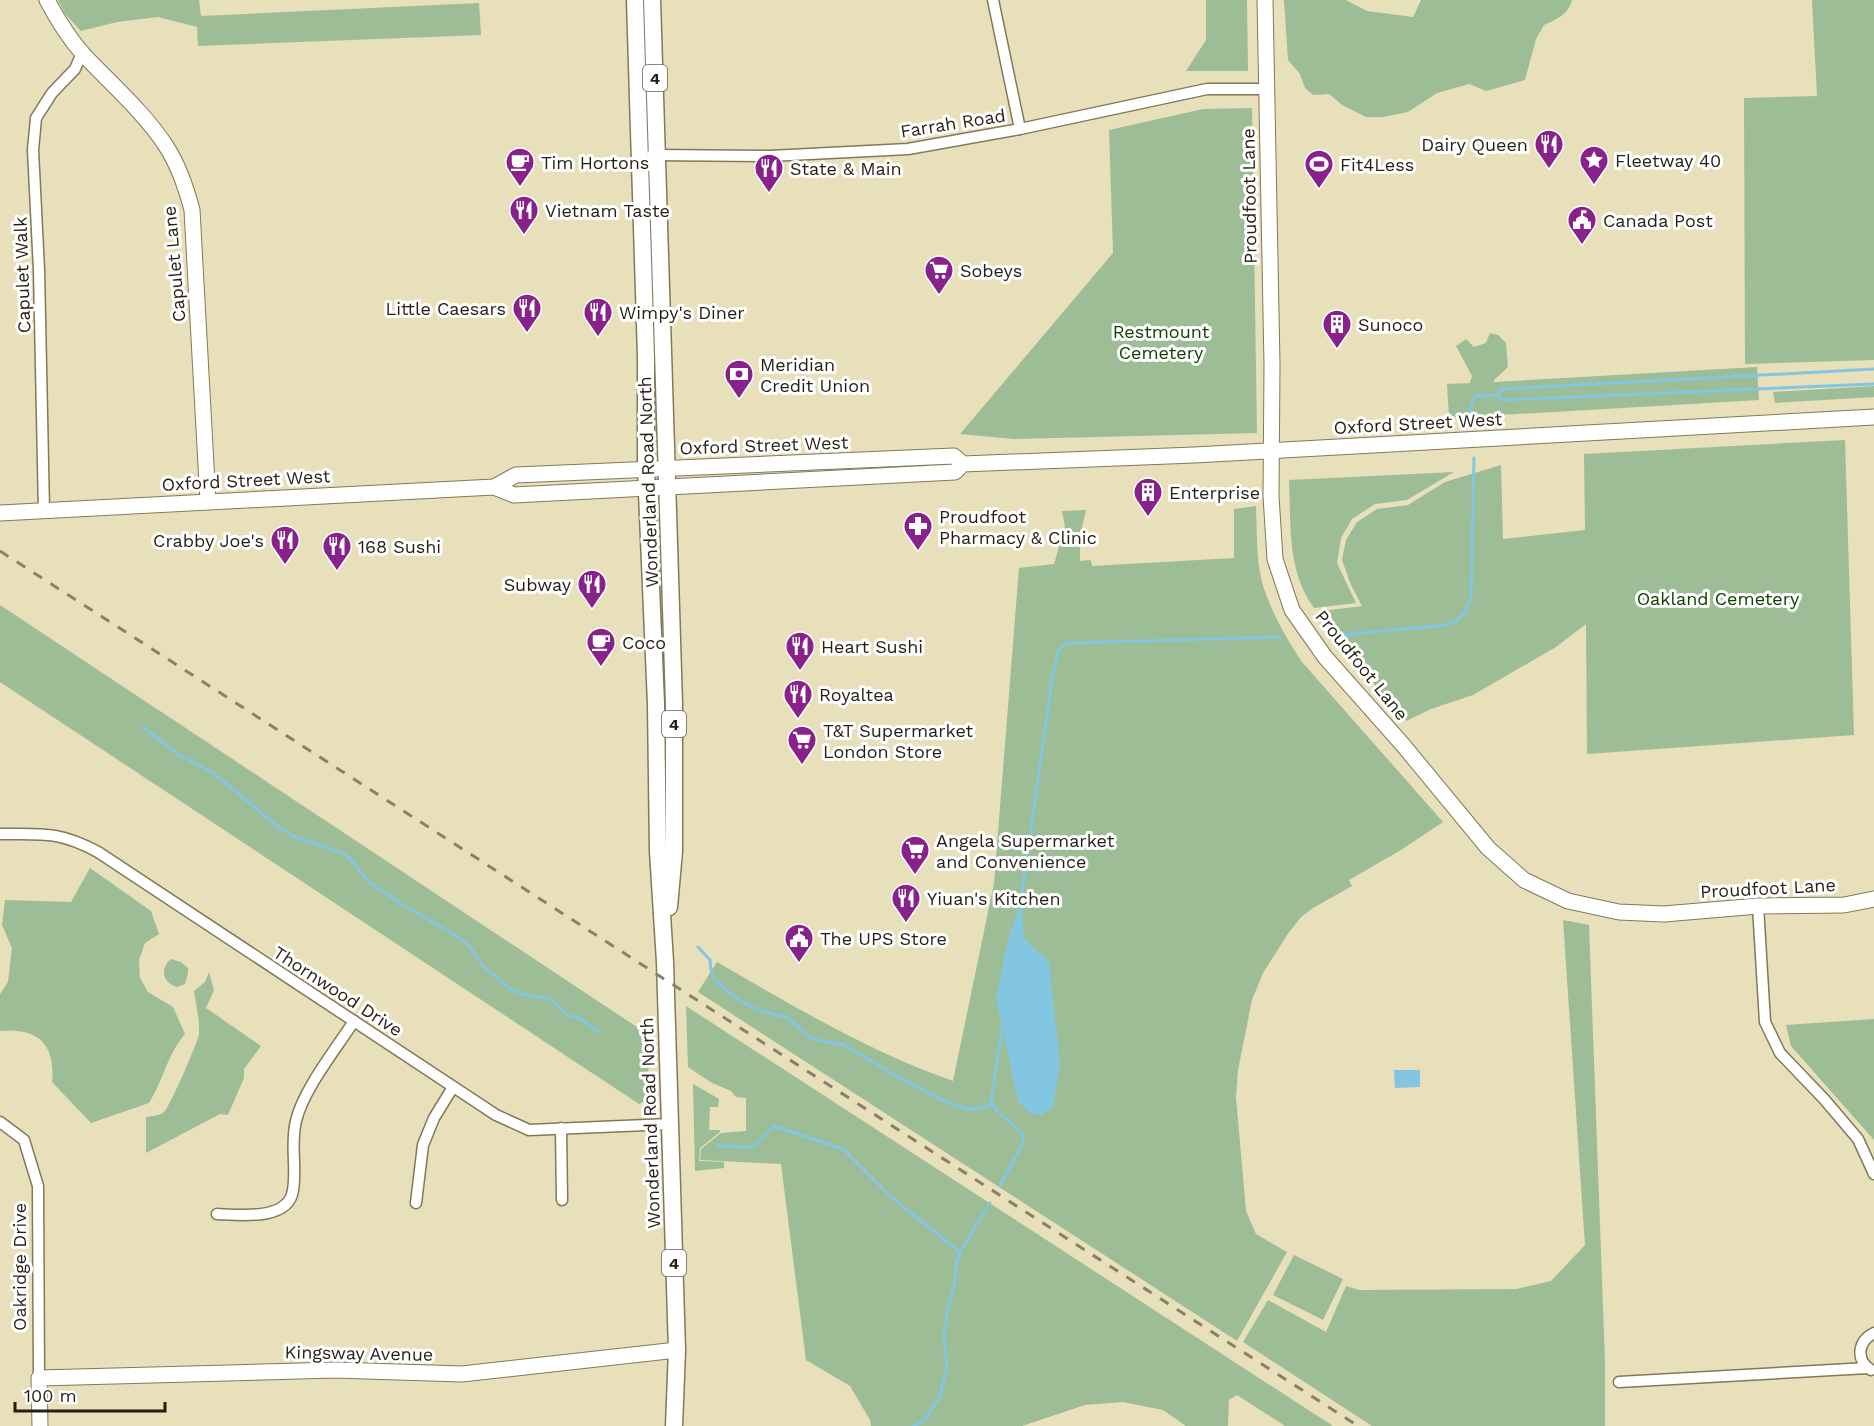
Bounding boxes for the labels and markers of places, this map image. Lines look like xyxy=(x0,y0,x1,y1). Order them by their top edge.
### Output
restaurant icon: Dairy Queen xyxy=(1533,128,1565,170)
place label: Dairy Queen xyxy=(1421,134,1528,155)
place icon: Fleetway 40 xyxy=(1578,144,1610,186)
cafe icon: Tim Hortons xyxy=(504,146,536,188)
sports icon: Fit4Less xyxy=(1303,148,1335,190)
place label: Fleetway 40 xyxy=(1615,150,1721,171)
place label: Tim Hortons xyxy=(541,152,649,173)
restaurant icon: State & Main xyxy=(753,152,785,194)
place label: Fit4Less xyxy=(1340,154,1414,175)
place label: State & Main xyxy=(790,158,902,179)
restaurant icon: Vietnam Taste xyxy=(508,194,540,236)
place label: Vietnam Taste xyxy=(545,200,670,221)
public building icon: Canada Post xyxy=(1566,204,1598,246)
place label: Canada Post xyxy=(1603,210,1713,231)
supermarket icon: Sobeys xyxy=(923,254,955,296)
place label: Sobeys xyxy=(960,260,1022,281)
restaurant icon: Little Caesars xyxy=(511,292,543,334)
restaurant icon: Wimpy's Diner xyxy=(582,296,614,338)
place label: Little Caesars xyxy=(385,298,506,319)
place label: Wimpy's Diner xyxy=(619,302,745,323)
building icon: Sunoco xyxy=(1321,308,1353,350)
place label: Sunoco xyxy=(1358,314,1423,335)
place label: Meridian Credit Union xyxy=(760,354,870,396)
bank icon: Meridian Credit Union xyxy=(723,358,755,400)
building icon: Enterprise xyxy=(1132,476,1164,518)
place label: Enterprise xyxy=(1169,482,1260,503)
place label: Proudfoot Pharmacy & Clinic xyxy=(939,506,1097,548)
pharmacy icon: Proudfoot Pharmacy & Clinic xyxy=(902,510,934,552)
restaurant icon: Crabby Joe's xyxy=(269,524,301,566)
place label: Crabby Joe's xyxy=(153,530,264,551)
restaurant icon: 168 Sushi xyxy=(321,530,353,572)
place label: 168 Sushi xyxy=(358,536,441,557)
restaurant icon: Subway xyxy=(576,568,608,610)
place label: Subway xyxy=(504,574,572,595)
cafe icon: Coco xyxy=(585,626,617,668)
restaurant icon: Heart Sushi xyxy=(784,630,816,672)
place label: Coco xyxy=(622,632,666,653)
place label: Heart Sushi xyxy=(821,636,923,657)
restaurant icon: Royaltea xyxy=(782,678,814,720)
place label: Royaltea xyxy=(819,684,894,705)
place label: T&T Supermarket London Store xyxy=(823,720,974,762)
supermarket icon: T&T Supermarket London Store xyxy=(786,724,818,766)
place label: Angela Supermarket and Convenience xyxy=(936,830,1115,872)
supermarket icon: Angela Supermarket and Convenience xyxy=(899,834,931,876)
restaurant icon: Yiuan's Kitchen xyxy=(890,882,922,924)
place label: Yiuan's Kitchen xyxy=(927,888,1061,909)
public building icon: The UPS Store xyxy=(783,922,815,964)
place label: The UPS Store xyxy=(820,928,947,949)

